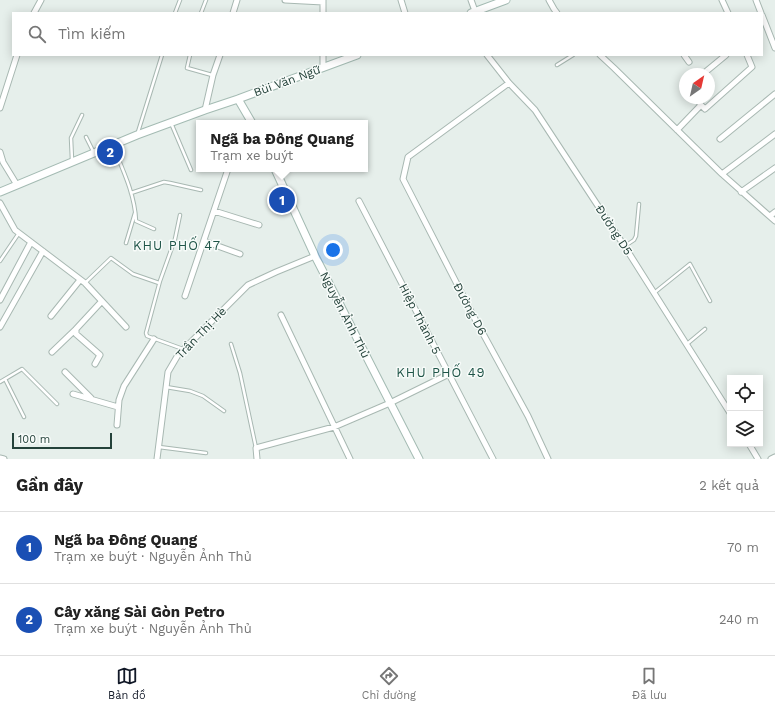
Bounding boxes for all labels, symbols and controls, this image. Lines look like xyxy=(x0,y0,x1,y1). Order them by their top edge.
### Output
search box xyxy=(12,12,763,56)
icon: search xyxy=(26,23,48,45)
text: Tìm kiếm xyxy=(58,25,126,43)
street label: Bùi Văn Ngữ xyxy=(252,62,323,100)
north arrow xyxy=(679,68,715,104)
popup xyxy=(196,120,368,172)
text: Ngã ba Đông Quang xyxy=(210,130,354,148)
pin: 2 xyxy=(97,137,123,167)
text: Trạm xe buýt xyxy=(210,148,293,163)
pin: 1 xyxy=(269,185,295,215)
street label: Đường D5 xyxy=(593,202,635,258)
district label: KHU PHỐ 47 xyxy=(133,236,221,253)
your location xyxy=(323,240,343,260)
street label: Nguyễn Ảnh Thủ xyxy=(317,269,373,361)
street label: Đường D6 xyxy=(450,280,490,338)
street label: Hiệp Thành 5 xyxy=(396,281,444,357)
street label: Trần Thị Hè xyxy=(173,304,229,362)
district label: KHU PHỐ 49 xyxy=(396,363,486,380)
map controls xyxy=(727,375,763,447)
button: locate xyxy=(727,375,763,411)
button: layers xyxy=(727,411,763,447)
scale bar xyxy=(12,431,112,450)
text: 100 m xyxy=(18,433,50,446)
text: Gần đây xyxy=(16,475,83,495)
text: 2 kết quả xyxy=(699,478,759,493)
text: Ngã ba Đông Quang xyxy=(54,531,197,549)
text: 1 xyxy=(26,540,32,555)
text: 70 m xyxy=(727,540,759,555)
text: Trạm xe buýt · Nguyễn Ảnh Thủ xyxy=(54,549,252,564)
text: Cây xăng Sài Gòn Petro xyxy=(54,603,225,621)
text: 2 xyxy=(25,612,33,627)
text: 240 m xyxy=(719,612,759,627)
text: Trạm xe buýt · Nguyễn Ảnh Thủ xyxy=(54,621,252,636)
tab: Bản đồ xyxy=(108,665,146,702)
tab: Chỉ đường xyxy=(362,665,416,702)
tab: Đã lưu xyxy=(632,665,667,702)

